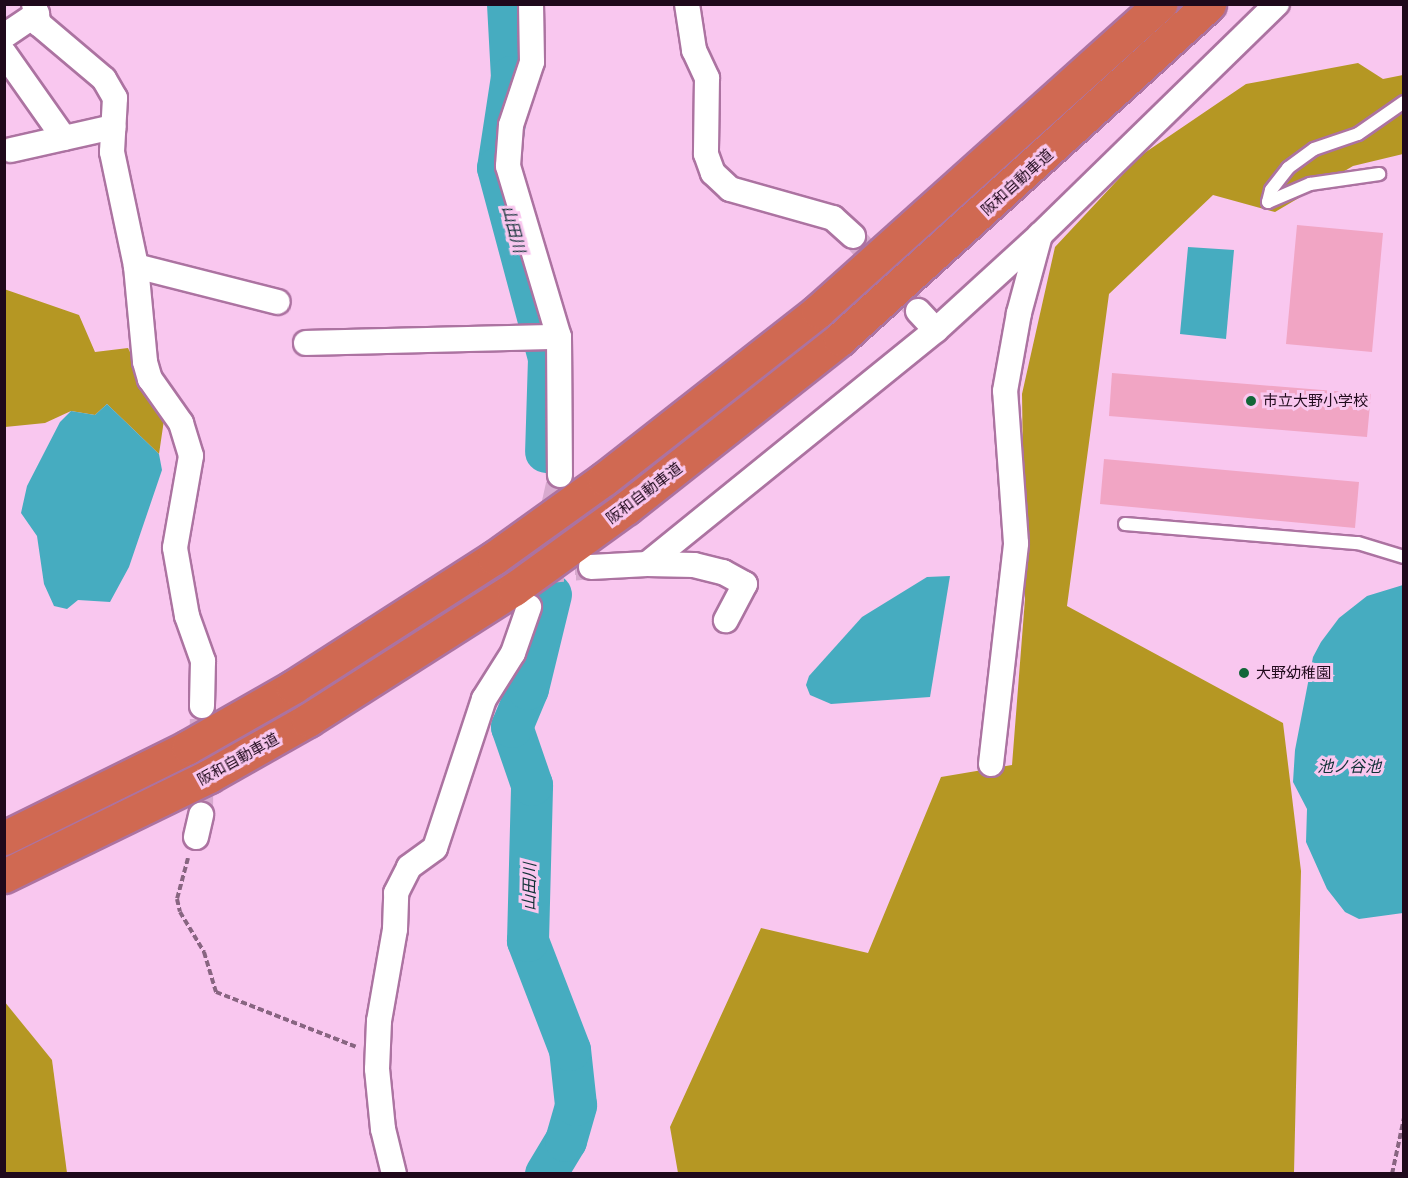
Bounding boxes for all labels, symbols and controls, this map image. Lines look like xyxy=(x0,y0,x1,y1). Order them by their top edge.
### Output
street label: 阪和自動車道 xyxy=(978,145,1056,219)
water label: 山田川 xyxy=(499,203,529,255)
place label: 市立大野小学校 xyxy=(1263,392,1368,410)
marker: 市立大野小学校 xyxy=(1244,394,1258,408)
street label: 阪和自動車道 xyxy=(603,459,685,527)
place label: 大野幼稚園 xyxy=(1256,664,1331,682)
marker: 大野幼稚園 xyxy=(1237,666,1251,680)
street label: 阪和自動車道 xyxy=(194,729,282,789)
water label: 池ノ谷池 xyxy=(1317,756,1381,776)
water label: 山田川 xyxy=(519,863,539,911)

